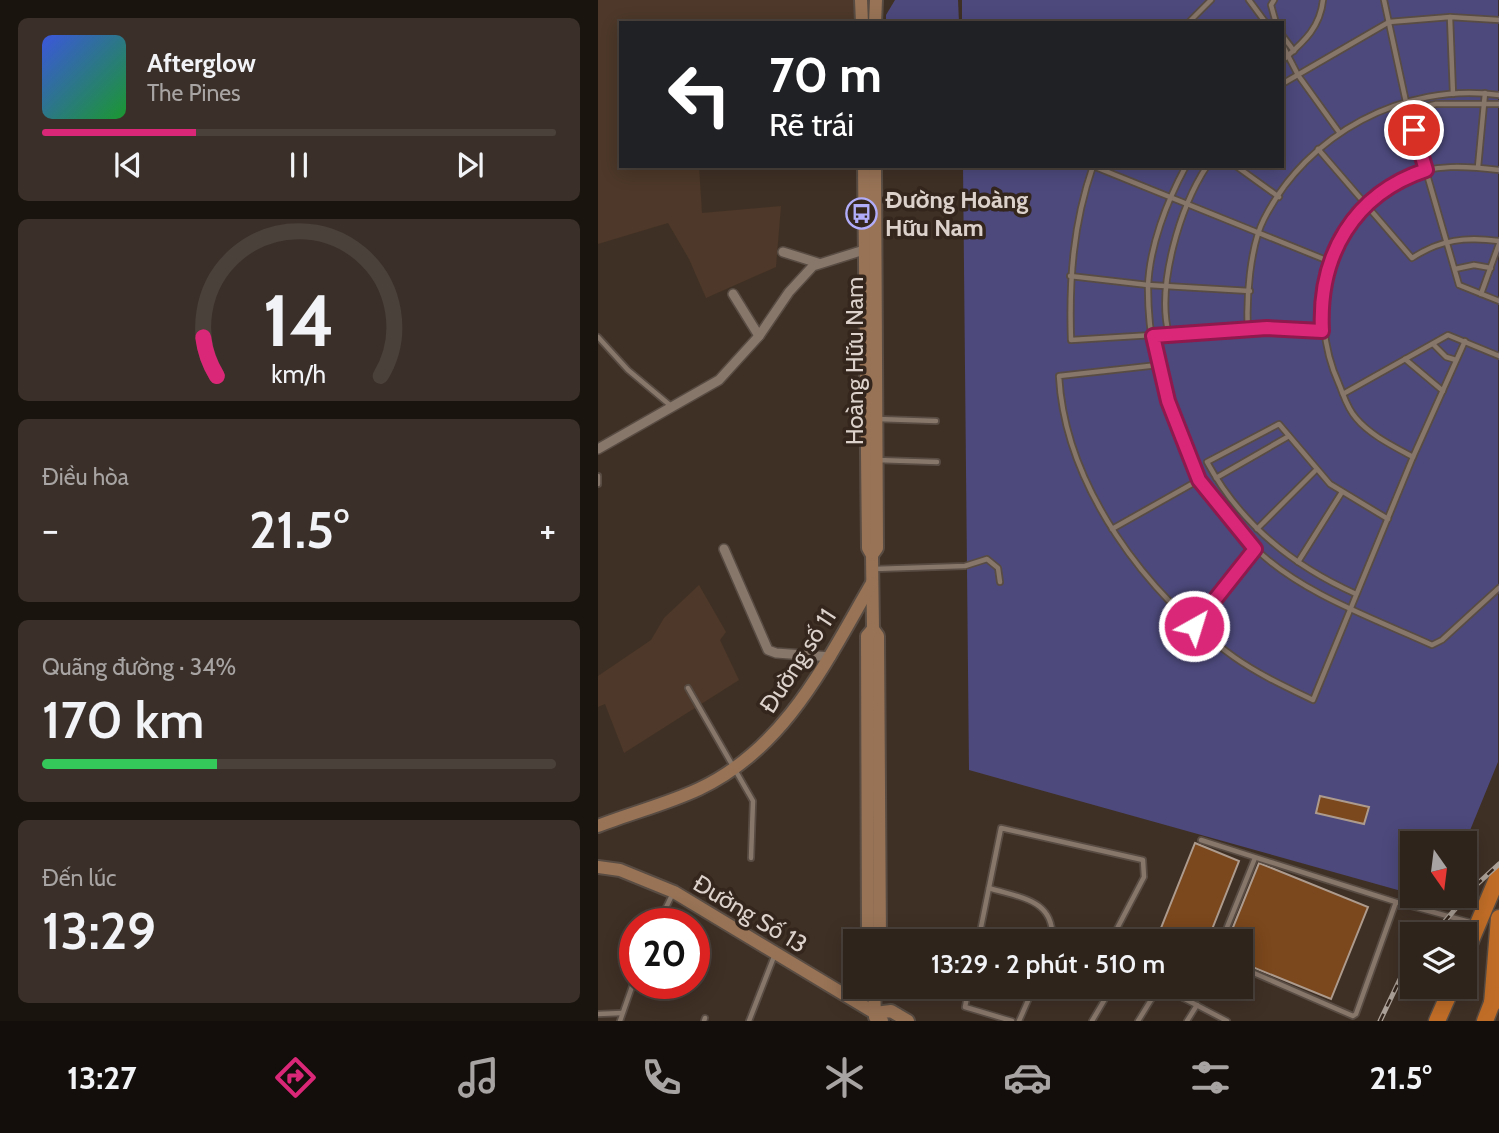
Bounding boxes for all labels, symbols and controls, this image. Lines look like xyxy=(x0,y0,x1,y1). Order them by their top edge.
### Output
text: 70 m xyxy=(769,45,882,104)
text: Afterglow xyxy=(147,47,256,79)
icon: left xyxy=(654,49,745,140)
text: The Pines xyxy=(147,79,241,107)
pin xyxy=(1384,100,1444,160)
text: Rẽ trái xyxy=(769,105,854,144)
icon: arrive xyxy=(1395,111,1433,149)
icon: previous xyxy=(109,146,147,184)
icon: pause xyxy=(280,146,318,184)
icon: next xyxy=(451,146,489,184)
place label: Đường Hoàng Hữu Nam xyxy=(885,185,1028,242)
bus stop icon: Đường Hoàng Hữu Nam xyxy=(845,197,879,231)
text: 14 xyxy=(263,276,335,364)
street label: Hoàng Hữu Nam xyxy=(840,277,869,445)
text: km/h xyxy=(272,359,326,389)
text: Điều hòa xyxy=(42,463,129,491)
text: 21.5° xyxy=(249,498,349,561)
text: − xyxy=(42,506,59,553)
text: + xyxy=(539,506,556,553)
position arrow xyxy=(1157,589,1231,663)
street label: Đường số 11 xyxy=(753,603,842,718)
text: Quãng đường · 34% xyxy=(42,653,236,681)
text: 170 km xyxy=(42,688,204,751)
north arrow xyxy=(1400,831,1476,908)
map controls xyxy=(1400,831,1477,999)
text: Đến lúc xyxy=(42,864,117,892)
street label: Đường Số 13 xyxy=(688,868,812,959)
text: 13:29 xyxy=(42,899,156,962)
speed limit sign: 20 xyxy=(619,908,710,999)
button: layers xyxy=(1400,922,1477,999)
text: 13:29 · 2 phút · 510 m xyxy=(931,948,1165,980)
icon: directions xyxy=(271,1053,320,1102)
icon: music xyxy=(454,1053,503,1102)
icon: phone xyxy=(637,1053,686,1102)
icon: climate xyxy=(820,1053,869,1102)
icon: car xyxy=(1003,1053,1052,1102)
icon: filters xyxy=(1186,1053,1235,1102)
text: 13:27 xyxy=(67,1058,137,1097)
text: 21.5° xyxy=(1370,1058,1432,1097)

